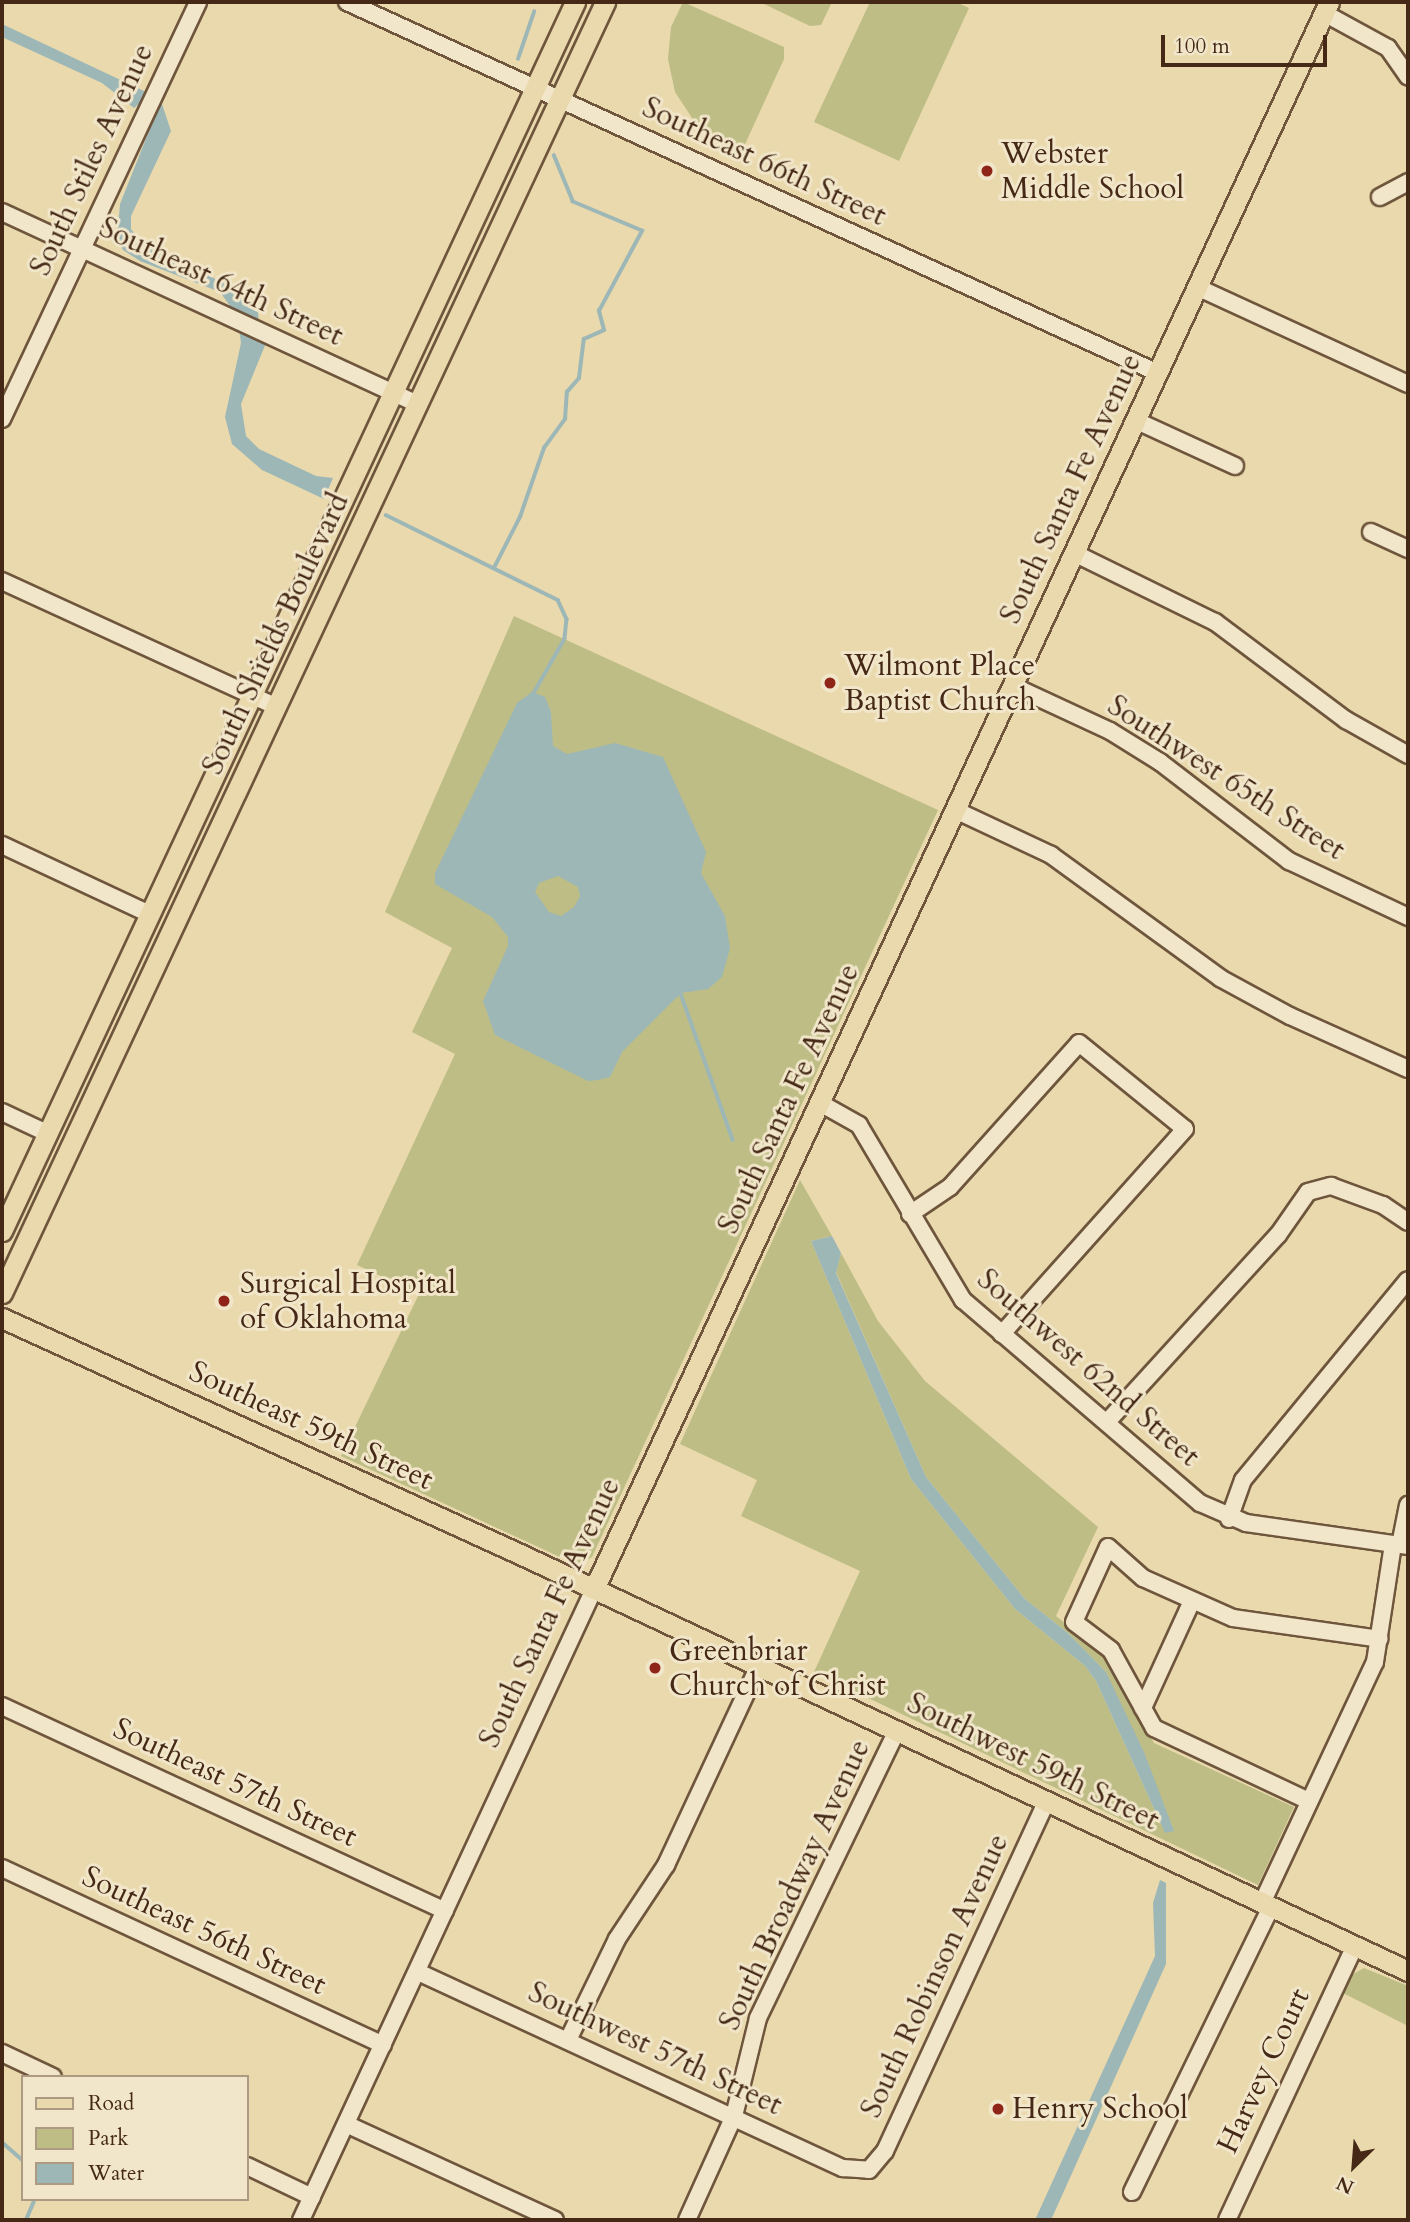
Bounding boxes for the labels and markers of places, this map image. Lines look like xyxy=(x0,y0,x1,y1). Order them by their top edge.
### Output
place label: Webster Middle School xyxy=(1001,136,1184,206)
marker: Webster Middle School xyxy=(979,163,995,179)
place label: Wilmont Place Baptist Church xyxy=(844,648,1036,718)
marker: Wilmont Place Baptist Church xyxy=(822,675,838,691)
place label: Surgical Hospital of Oklahoma xyxy=(240,1266,456,1336)
marker: Surgical Hospital of Oklahoma xyxy=(214,1291,234,1311)
place label: Greenbriar Church of Christ xyxy=(669,1633,886,1704)
marker: Greenbriar Church of Christ xyxy=(647,1660,663,1676)
place label: Henry School xyxy=(1012,2091,1188,2127)
marker: Henry School xyxy=(990,2101,1006,2117)

